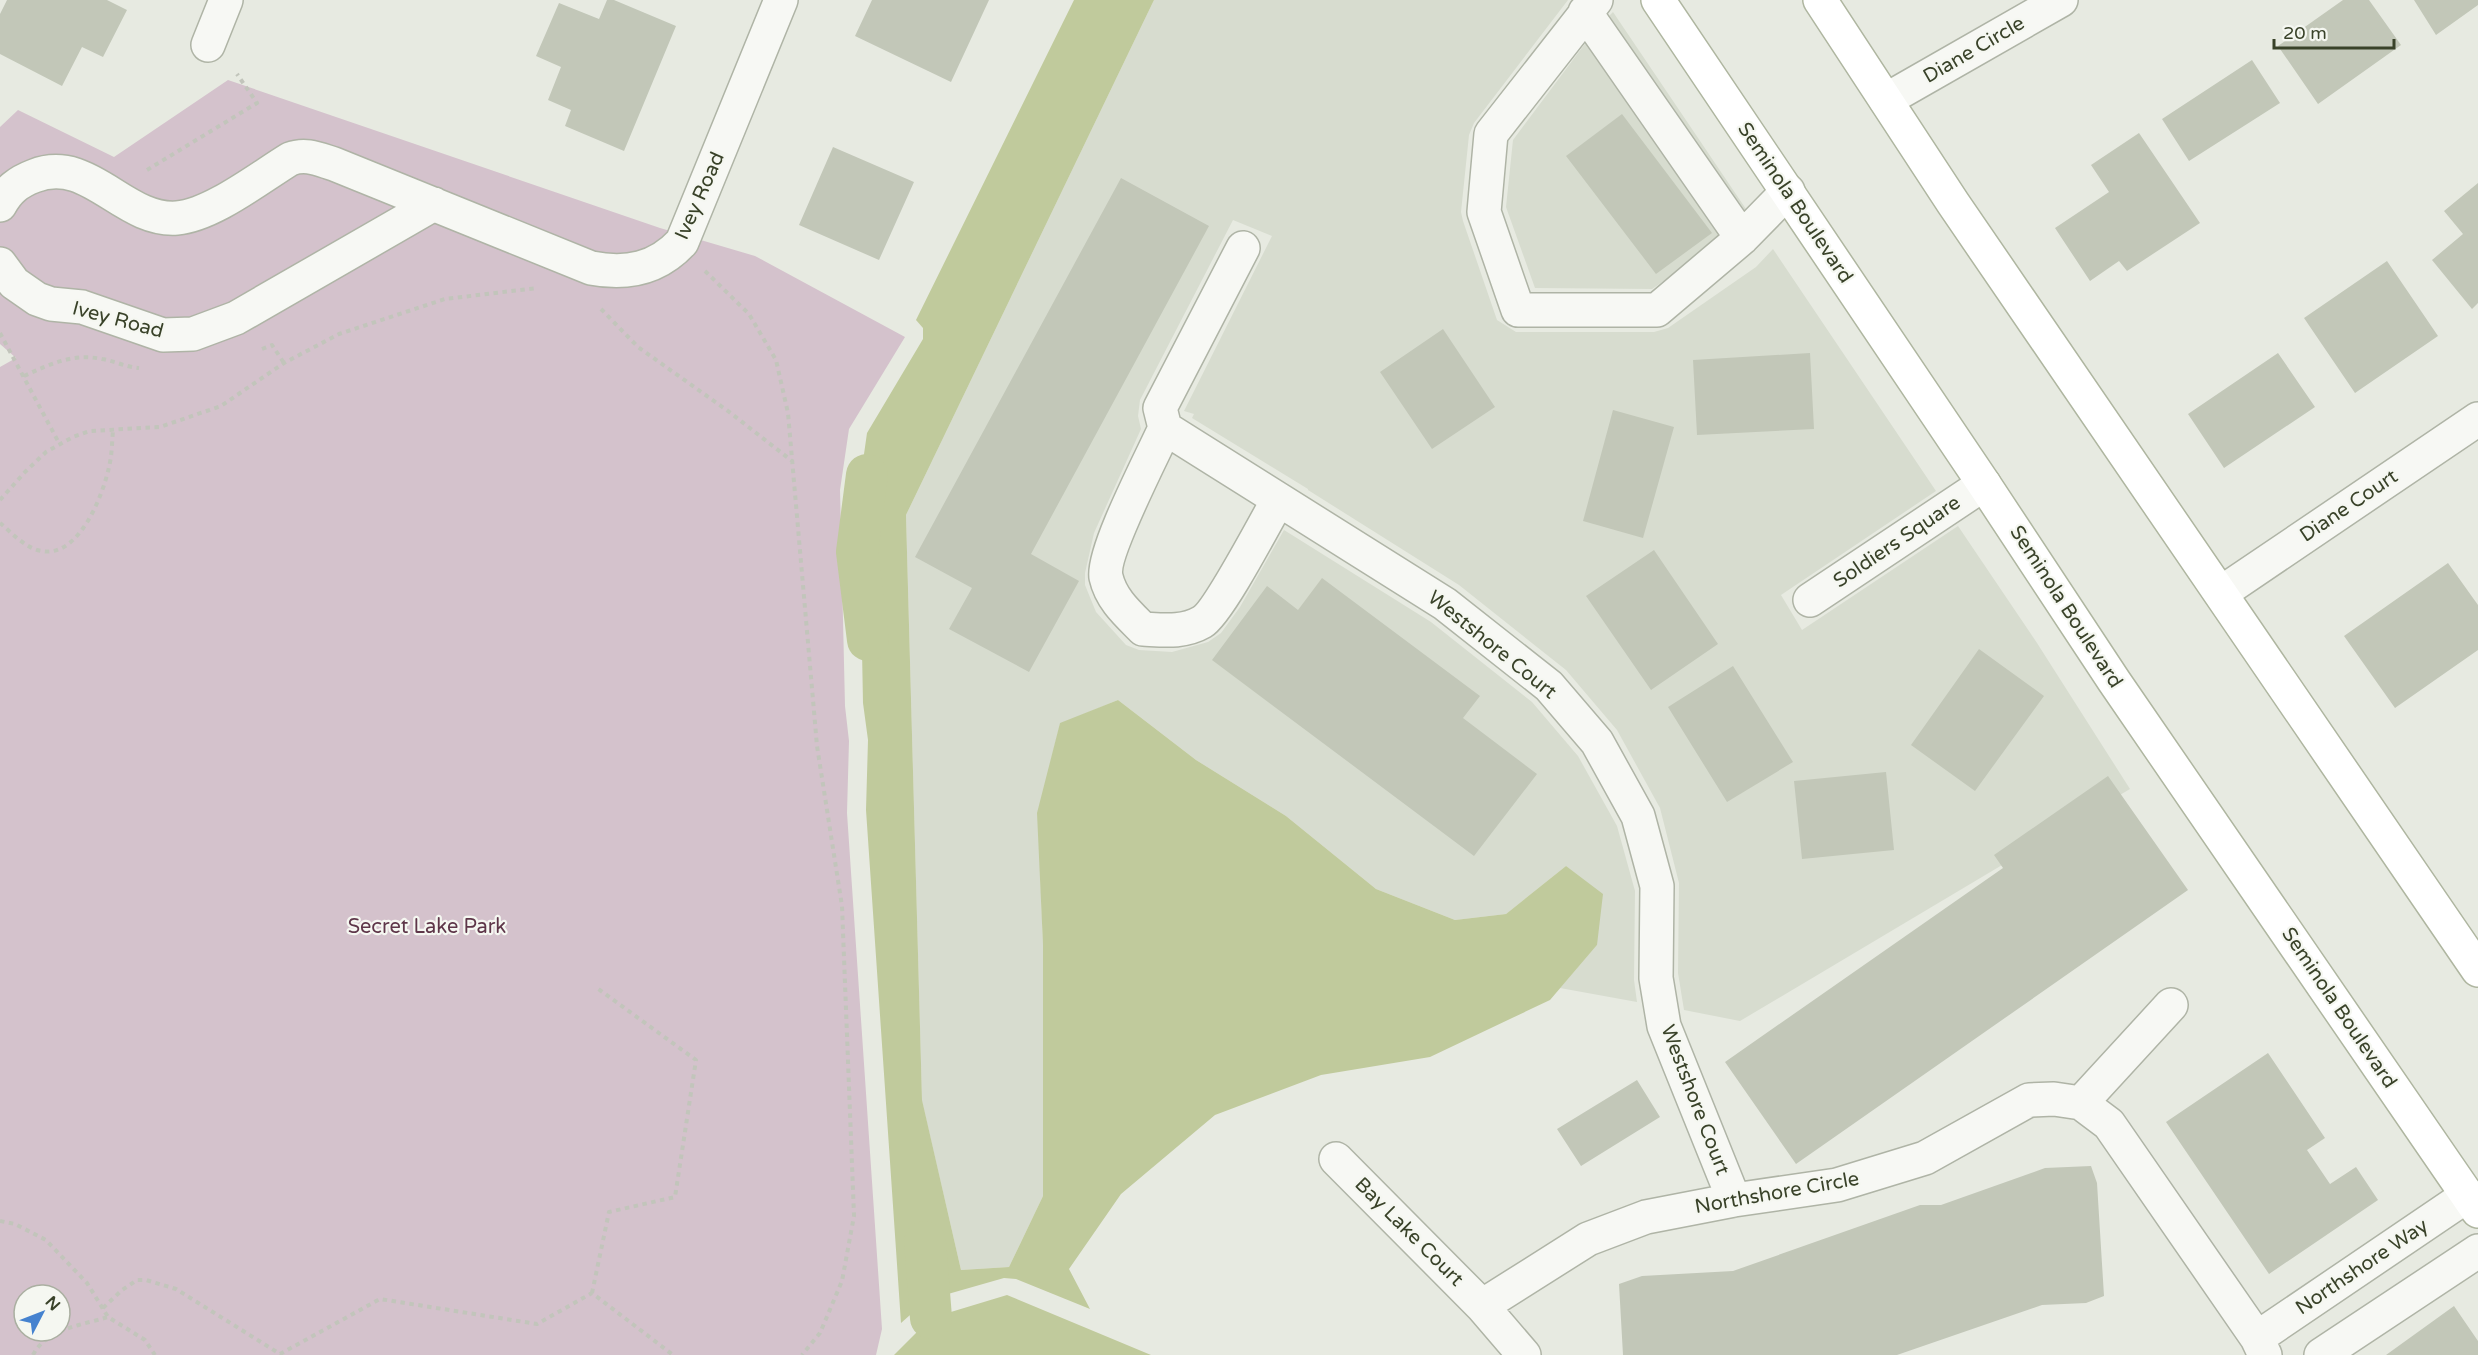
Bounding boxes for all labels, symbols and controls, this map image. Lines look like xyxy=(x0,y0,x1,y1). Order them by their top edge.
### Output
street label: Diane Circle xyxy=(1919,11,2029,89)
scale bar xyxy=(2274,12,2394,50)
text: 20 m xyxy=(2283,22,2327,44)
street label: Seminola Boulevard xyxy=(1732,118,1858,288)
street label: Ivey Road xyxy=(670,148,730,244)
street label: Ivey Road xyxy=(70,296,166,344)
street label: Diane Court xyxy=(2295,464,2403,548)
street label: Soldiers Square xyxy=(1829,491,1965,593)
street label: Seminola Boulevard xyxy=(2005,521,2127,693)
street label: Westshore Court xyxy=(1423,586,1562,705)
park label: Secret Lake Park xyxy=(348,915,506,939)
street label: Seminola Boulevard xyxy=(2276,923,2402,1093)
street label: Westshore Court xyxy=(1655,1022,1735,1179)
street label: Northshore Circle xyxy=(1693,1167,1861,1219)
street label: Bay Lake Court xyxy=(1350,1173,1469,1292)
street label: Northshore Way xyxy=(2291,1214,2433,1320)
north arrow xyxy=(12,1283,72,1343)
text: N xyxy=(41,1292,64,1315)

